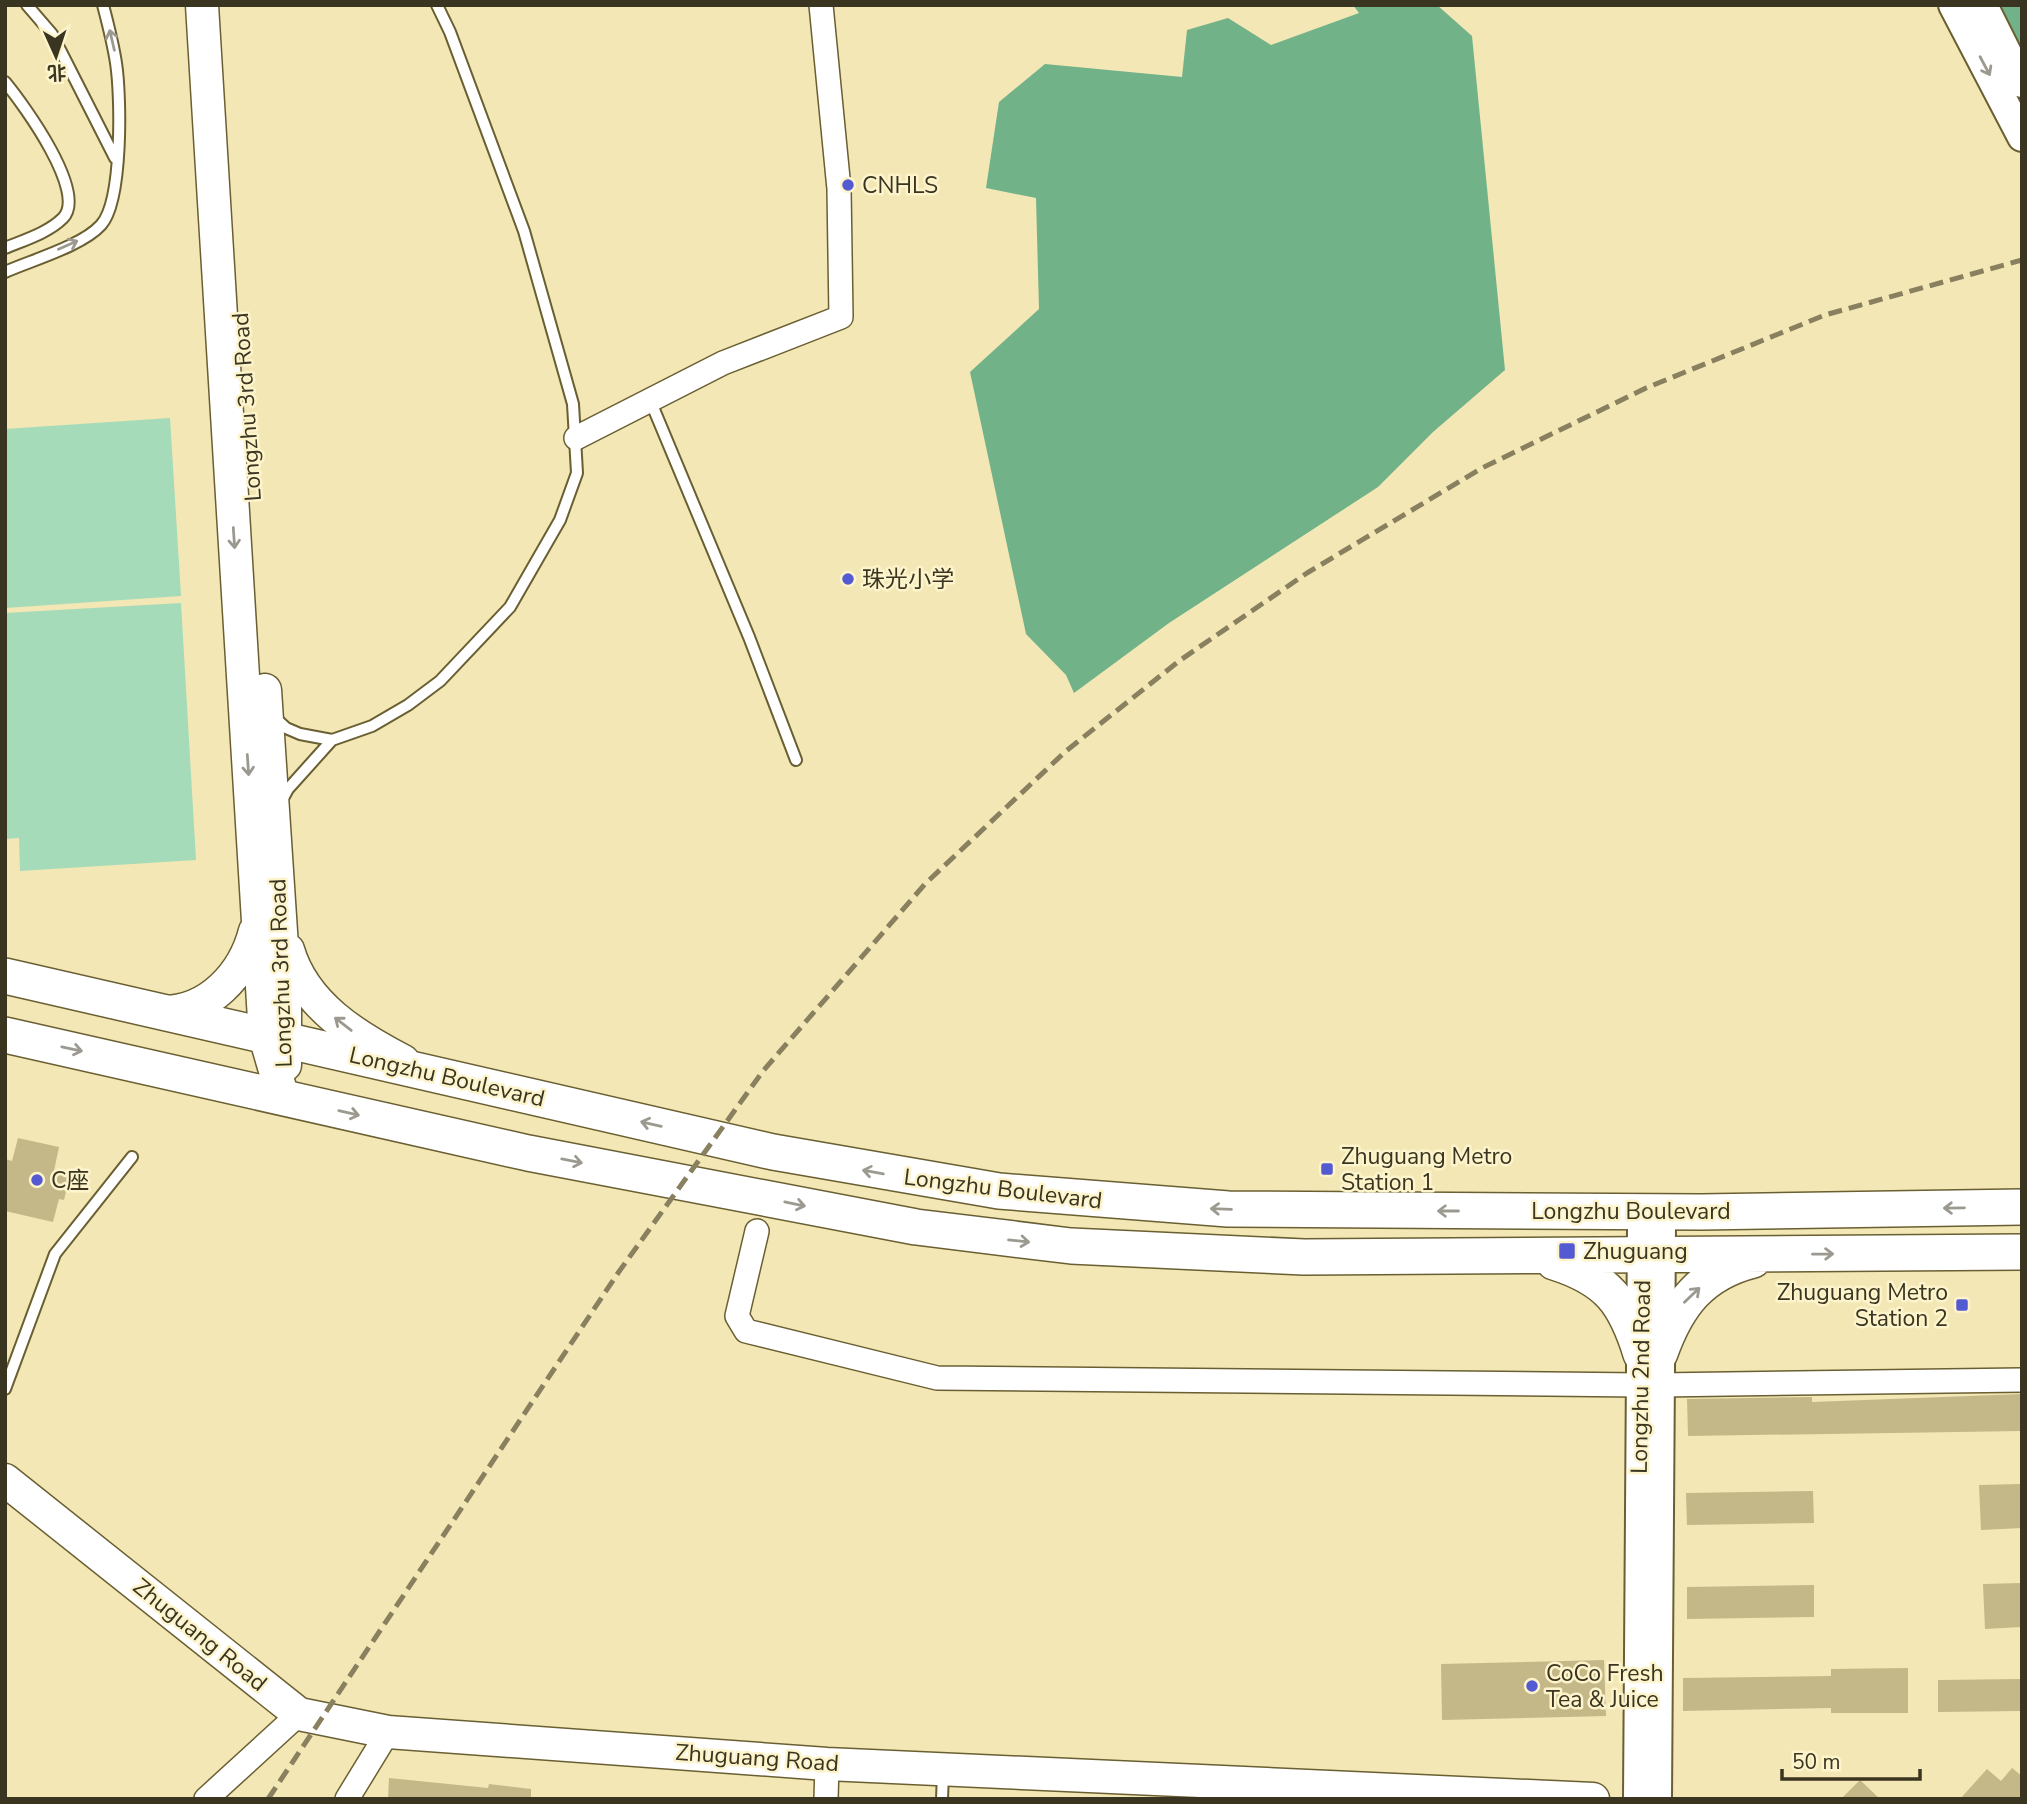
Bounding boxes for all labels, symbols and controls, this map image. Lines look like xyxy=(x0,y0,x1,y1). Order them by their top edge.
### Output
north arrow xyxy=(21,21,91,91)
one-way arrow xyxy=(104,29,118,52)
one-way arrow xyxy=(1978,55,1992,75)
text: 北 xyxy=(47,58,67,85)
place label: CNHLS xyxy=(862,170,938,201)
marker: CNHLS xyxy=(840,177,856,193)
one-way arrow xyxy=(57,238,78,251)
street label: Longzhu 3rd Road xyxy=(225,312,269,502)
one-way arrow xyxy=(228,526,241,549)
place label: 珠光小学 xyxy=(862,564,954,595)
marker: 珠光小学 xyxy=(840,571,856,587)
one-way arrow xyxy=(242,753,255,776)
street label: Longzhu 3rd Road xyxy=(262,878,300,1068)
one-way arrow xyxy=(335,1017,353,1032)
street label: Longzhu Boulevard xyxy=(346,1039,548,1115)
one-way arrow xyxy=(60,1043,83,1057)
one-way arrow xyxy=(337,1106,360,1120)
one-way arrow xyxy=(640,1117,663,1130)
place label: Zhuguang Metro Station 1 xyxy=(1341,1141,1512,1198)
one-way arrow xyxy=(560,1155,583,1168)
street label: Longzhu Boulevard xyxy=(902,1161,1104,1217)
marker: Zhuguang Metro Station 1 xyxy=(1319,1161,1335,1177)
place label: C座 xyxy=(51,1165,89,1196)
one-way arrow xyxy=(862,1165,885,1178)
marker: C座 xyxy=(29,1172,45,1188)
street label: Longzhu Boulevard xyxy=(1531,1196,1731,1227)
one-way arrow xyxy=(783,1198,806,1212)
one-way arrow xyxy=(1942,1201,1965,1215)
one-way arrow xyxy=(1210,1202,1233,1215)
one-way arrow xyxy=(1437,1204,1460,1218)
one-way arrow xyxy=(1008,1234,1030,1247)
place label: Zhuguang xyxy=(1583,1236,1688,1267)
marker: Zhuguang xyxy=(1557,1241,1577,1261)
one-way arrow xyxy=(1811,1247,1834,1261)
place label: Zhuguang Metro Station 2 xyxy=(1777,1277,1948,1334)
street label: Longzhu 2nd Road xyxy=(1624,1280,1658,1474)
one-way arrow xyxy=(1683,1286,1700,1303)
marker: Zhuguang Metro Station 2 xyxy=(1954,1297,1970,1313)
street label: Zhuguang Road xyxy=(126,1571,274,1699)
place label: CoCo Fresh Tea & Juice xyxy=(1546,1658,1664,1715)
marker: CoCo Fresh Tea & Juice xyxy=(1524,1678,1540,1694)
street label: Zhuguang Road xyxy=(674,1737,840,1779)
scale bar xyxy=(1782,1738,1920,1782)
text: 50 m xyxy=(1792,1748,1841,1776)

